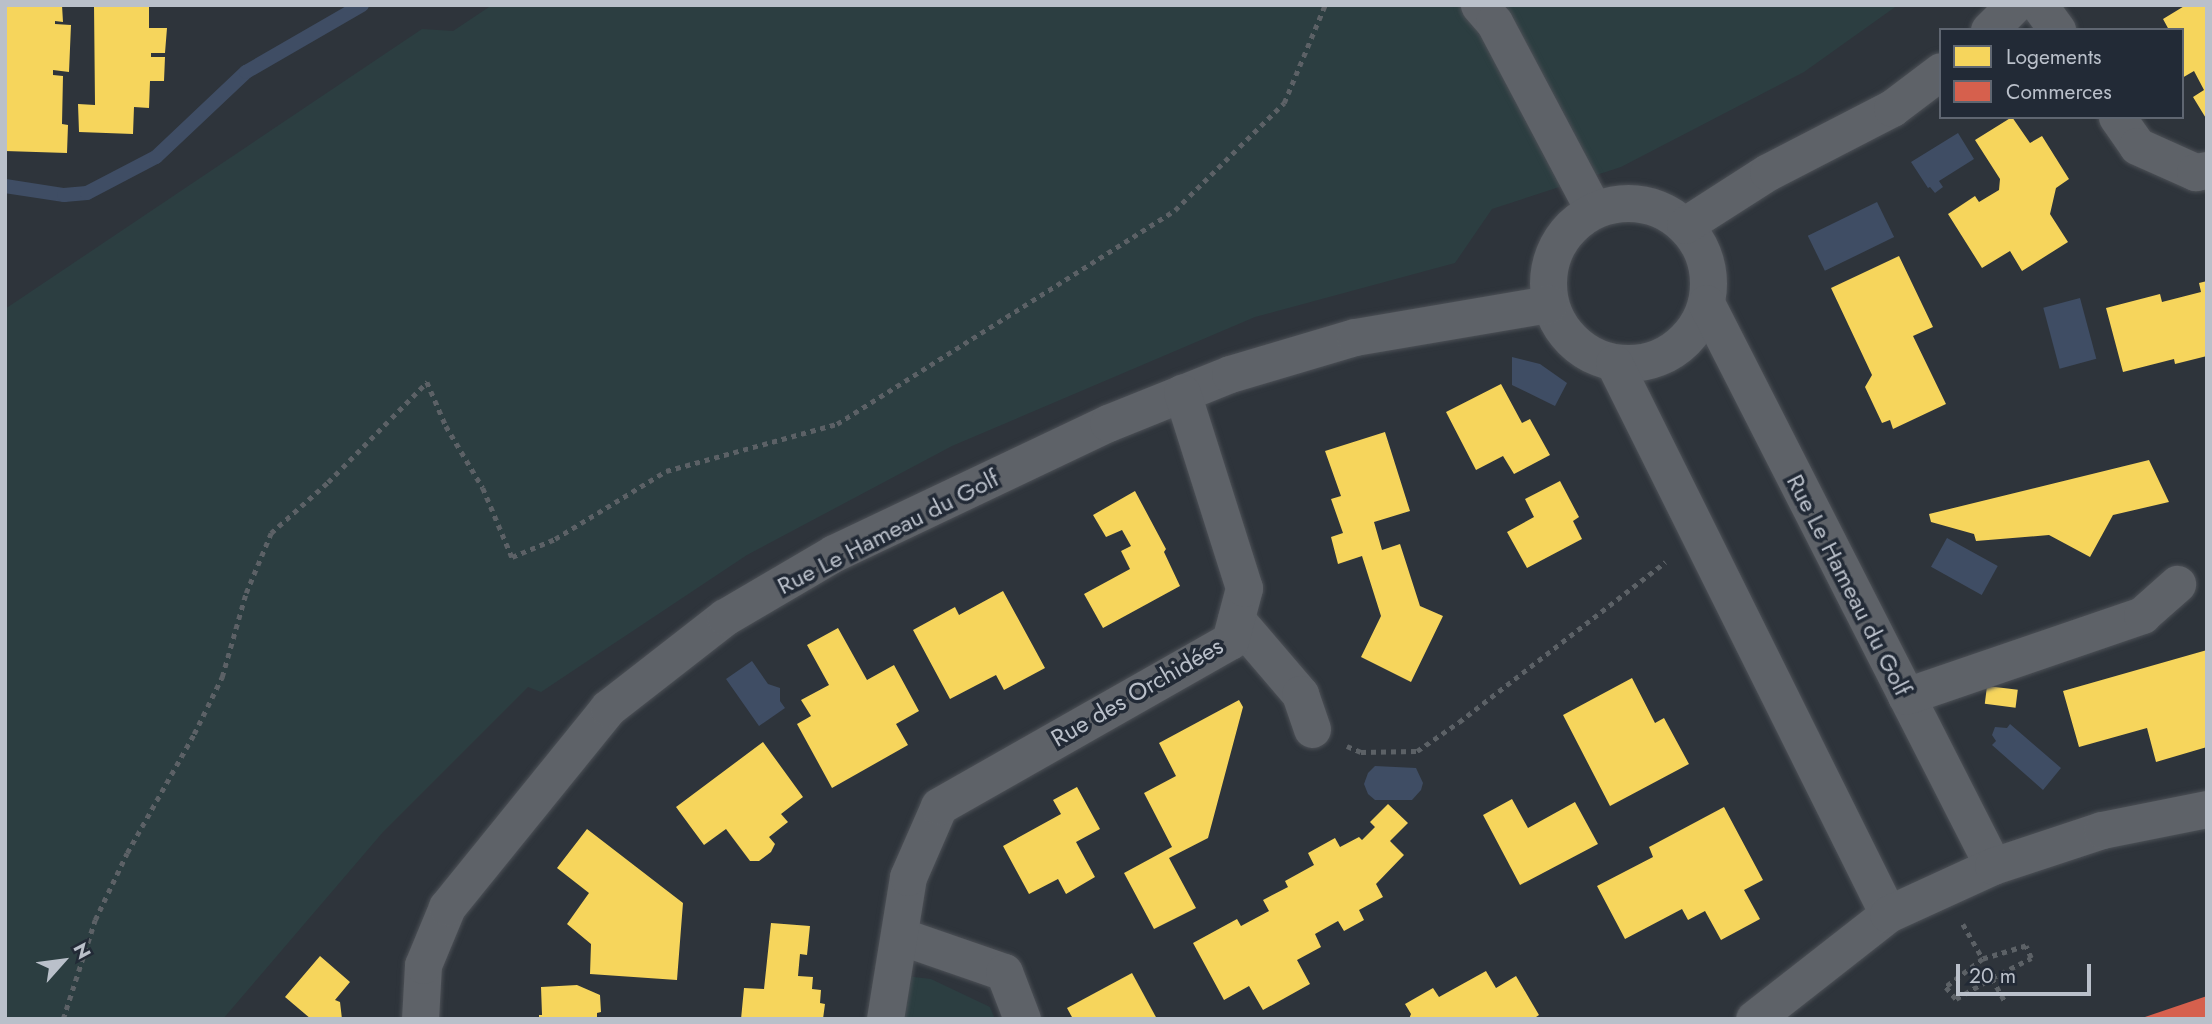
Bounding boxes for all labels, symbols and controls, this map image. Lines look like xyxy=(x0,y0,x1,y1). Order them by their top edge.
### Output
legend xyxy=(1939,28,2184,119)
text: Logements xyxy=(2006,42,2101,72)
text: Commerces xyxy=(2006,77,2112,107)
street label: Rue Le Hameau du Golf xyxy=(772,464,1004,600)
street label: Rue Le Hameau du Golf xyxy=(1781,469,1917,701)
street label: Rue des Orchidées xyxy=(1046,631,1228,753)
north arrow xyxy=(28,926,98,996)
text: N xyxy=(67,938,97,964)
scale bar xyxy=(1960,950,2095,994)
text: 20 m xyxy=(1969,961,2016,991)

